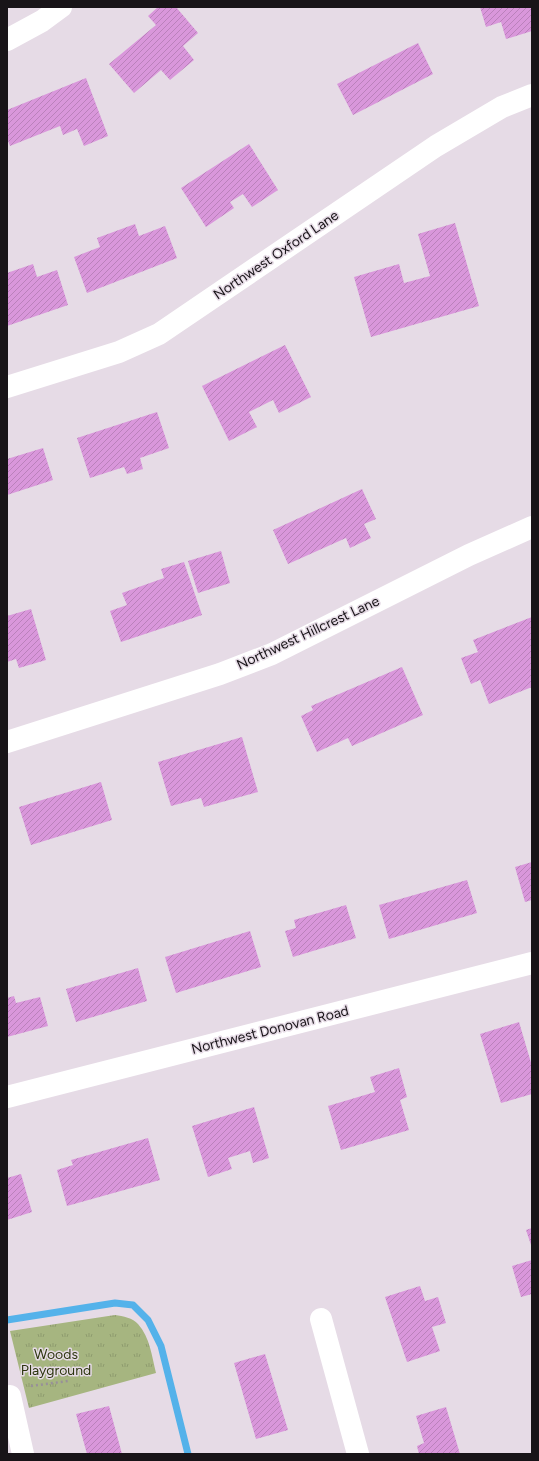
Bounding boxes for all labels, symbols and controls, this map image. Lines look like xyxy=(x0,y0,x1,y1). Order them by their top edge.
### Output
street label: Northwest Oxford Lane xyxy=(210,207,342,303)
street label: Northwest Hillcrest Lane xyxy=(234,592,382,674)
street label: Northwest Donovan Road xyxy=(190,1002,350,1058)
park label: Woods Playground xyxy=(21,1346,91,1379)

